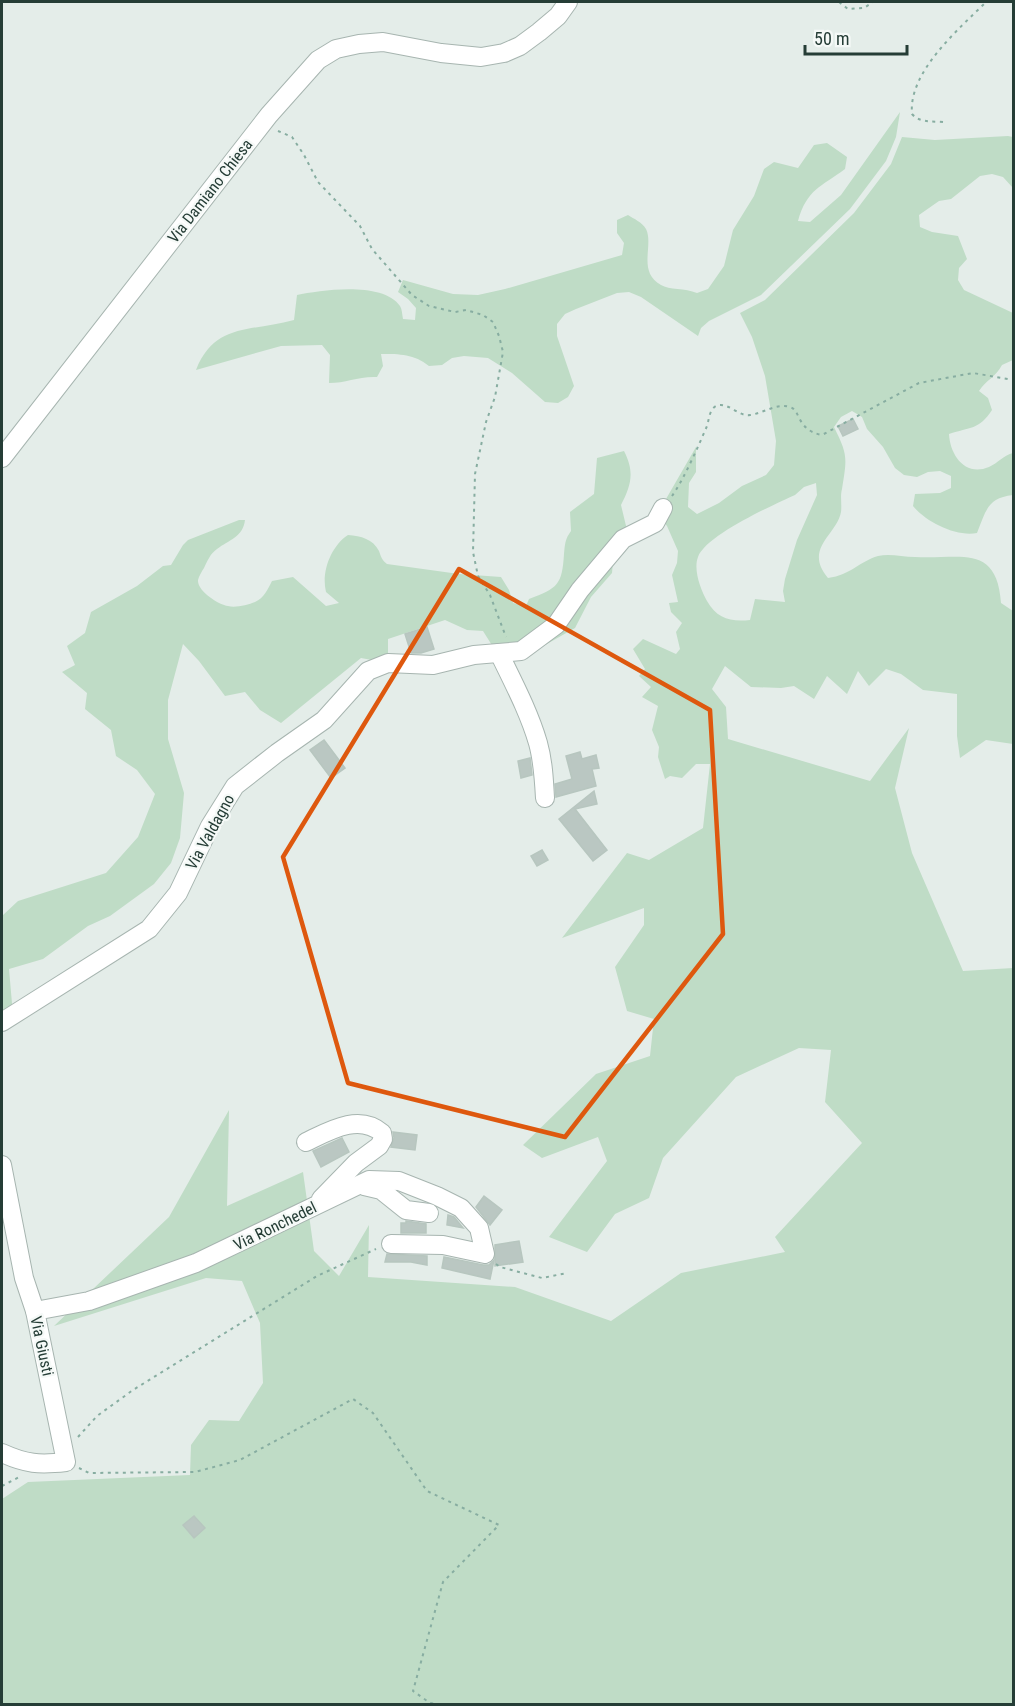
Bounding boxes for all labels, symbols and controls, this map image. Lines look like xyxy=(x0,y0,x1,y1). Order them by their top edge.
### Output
scale bar xyxy=(805,18,907,56)
text: 50 m xyxy=(814,28,849,49)
street label: Via Damiano Chiesa xyxy=(164,135,256,247)
street label: Via Valdagno xyxy=(182,791,238,873)
street label: Via Ronchedel xyxy=(230,1198,320,1254)
street label: Via Giusti xyxy=(26,1314,58,1378)

